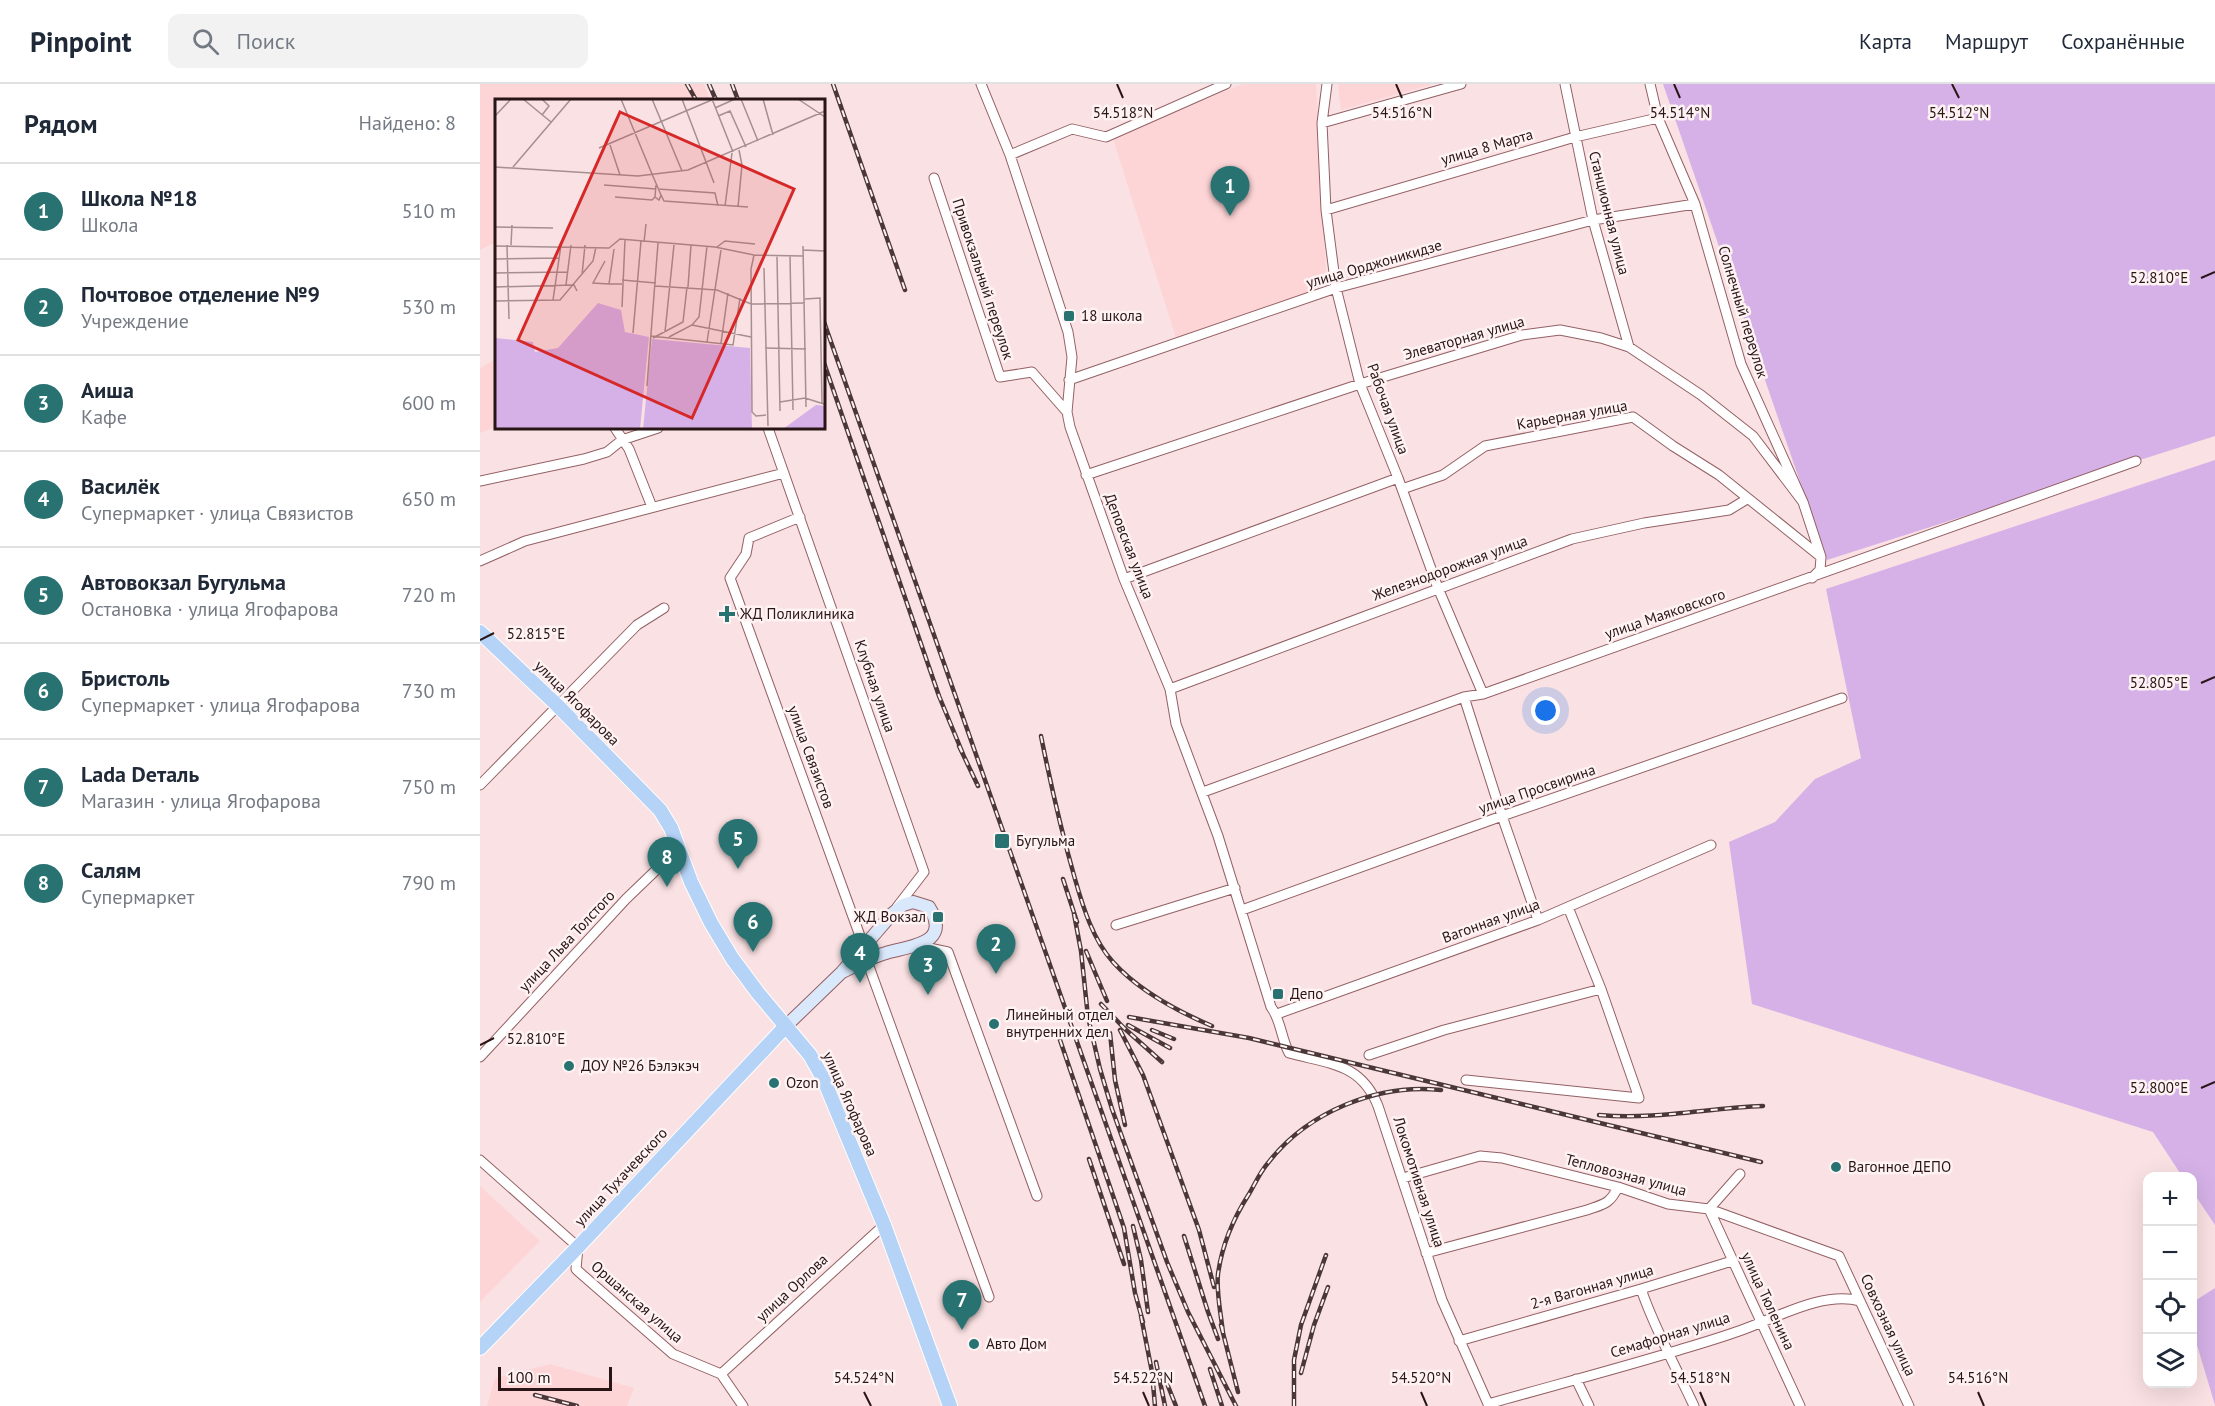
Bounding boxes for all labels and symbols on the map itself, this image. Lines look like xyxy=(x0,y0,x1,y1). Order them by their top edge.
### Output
inset map xyxy=(495,99,825,429)
text: 54.518°N xyxy=(1093,103,1153,122)
text: 54.516°N xyxy=(1372,103,1432,122)
text: 54.514°N xyxy=(1650,103,1710,122)
text: 54.512°N xyxy=(1929,103,1989,122)
street label: улица 8 Марта xyxy=(1439,124,1535,169)
street label: Станционная улица xyxy=(1585,149,1634,277)
pin: 1 xyxy=(1210,166,1250,216)
street label: Привокзальный переулок xyxy=(948,196,1019,363)
street label: улица Орджоникидзе xyxy=(1304,235,1444,292)
street label: Солнечный переулок xyxy=(1714,243,1773,381)
text: 52.810°E xyxy=(2130,268,2188,287)
place label: 18 школа xyxy=(1081,306,1142,325)
marker: 18 школа xyxy=(1062,309,1076,323)
street label: Элеваторная улица xyxy=(1401,311,1527,364)
street label: Рабочая улица xyxy=(1363,361,1414,457)
street label: Карьерная улица xyxy=(1515,395,1629,434)
street label: Деповская улица xyxy=(1101,490,1158,601)
street label: Железнодорожная улица xyxy=(1369,531,1530,605)
street label: улица Маяковского xyxy=(1602,584,1728,643)
place label: ЖД Поликлиника xyxy=(739,604,854,623)
marker: ЖД Поликлиника xyxy=(718,605,736,623)
text: 52.815°E xyxy=(507,624,565,643)
street label: Клубная улица xyxy=(851,637,900,735)
street label: улица Ягофарова xyxy=(531,656,624,749)
text: 52.805°E xyxy=(2130,673,2188,692)
your location xyxy=(1531,696,1560,725)
street label: улица Связистов xyxy=(784,703,839,811)
street label: улица Просвирина xyxy=(1476,760,1598,817)
pin: 5 xyxy=(718,820,758,869)
place label: Бугульма xyxy=(1016,831,1075,850)
marker: Бугульма xyxy=(993,832,1011,850)
pin: 8 xyxy=(648,838,687,887)
street label: улица Льва Толстого xyxy=(515,886,619,996)
street label: Вагонная улица xyxy=(1439,894,1542,947)
pin: 6 xyxy=(734,902,772,952)
place label: ЖД Вокзал xyxy=(853,907,926,926)
marker: ЖД Вокзал xyxy=(931,910,945,924)
pin: 2 xyxy=(976,924,1016,974)
pin: 4 xyxy=(840,934,880,983)
pin: 3 xyxy=(908,946,948,995)
place label: Депо xyxy=(1290,984,1323,1003)
marker: Депо xyxy=(1271,987,1285,1001)
place label: Линейный отдел внутренних дел xyxy=(1005,1005,1114,1041)
marker: Линейный отдел внутренних дел xyxy=(987,1017,1001,1031)
text: 52.810°E xyxy=(507,1029,565,1048)
street label: улица Ягофарова xyxy=(819,1048,882,1159)
place label: ДОУ №26 Бэлэкэч xyxy=(581,1056,699,1075)
marker: ДОУ №26 Бэлэкэч xyxy=(562,1059,576,1073)
place label: Ozon xyxy=(786,1073,819,1092)
marker: Ozon xyxy=(767,1076,781,1090)
text: 52.800°E xyxy=(2130,1078,2188,1097)
street label: Локомотивная улица xyxy=(1389,1113,1450,1250)
street label: улица Тухачевского xyxy=(570,1123,671,1230)
street label: Тепловозная улица xyxy=(1563,1149,1689,1200)
place label: Вагонное ДЕПО xyxy=(1848,1157,1951,1176)
marker: Вагонное ДЕПО xyxy=(1829,1160,1843,1174)
street label: улица Тюленина xyxy=(1737,1249,1799,1353)
street label: улица Орлова xyxy=(752,1250,831,1326)
street label: Оршанская улица xyxy=(587,1257,687,1347)
street label: 2-я Вагонная улица xyxy=(1528,1260,1656,1313)
street label: Совхозная улица xyxy=(1857,1271,1920,1379)
pin: 7 xyxy=(942,1280,982,1330)
street label: Семафорная улица xyxy=(1608,1307,1732,1362)
place label: Авто Дом xyxy=(986,1334,1047,1353)
marker: Авто Дом xyxy=(967,1337,981,1351)
scale bar xyxy=(498,1364,612,1392)
text: 54.524°N xyxy=(834,1368,894,1387)
text: 54.522°N xyxy=(1113,1368,1173,1387)
text: 54.520°N xyxy=(1391,1368,1451,1387)
text: 54.518°N xyxy=(1670,1368,1730,1387)
text: 54.516°N xyxy=(1948,1368,2008,1387)

